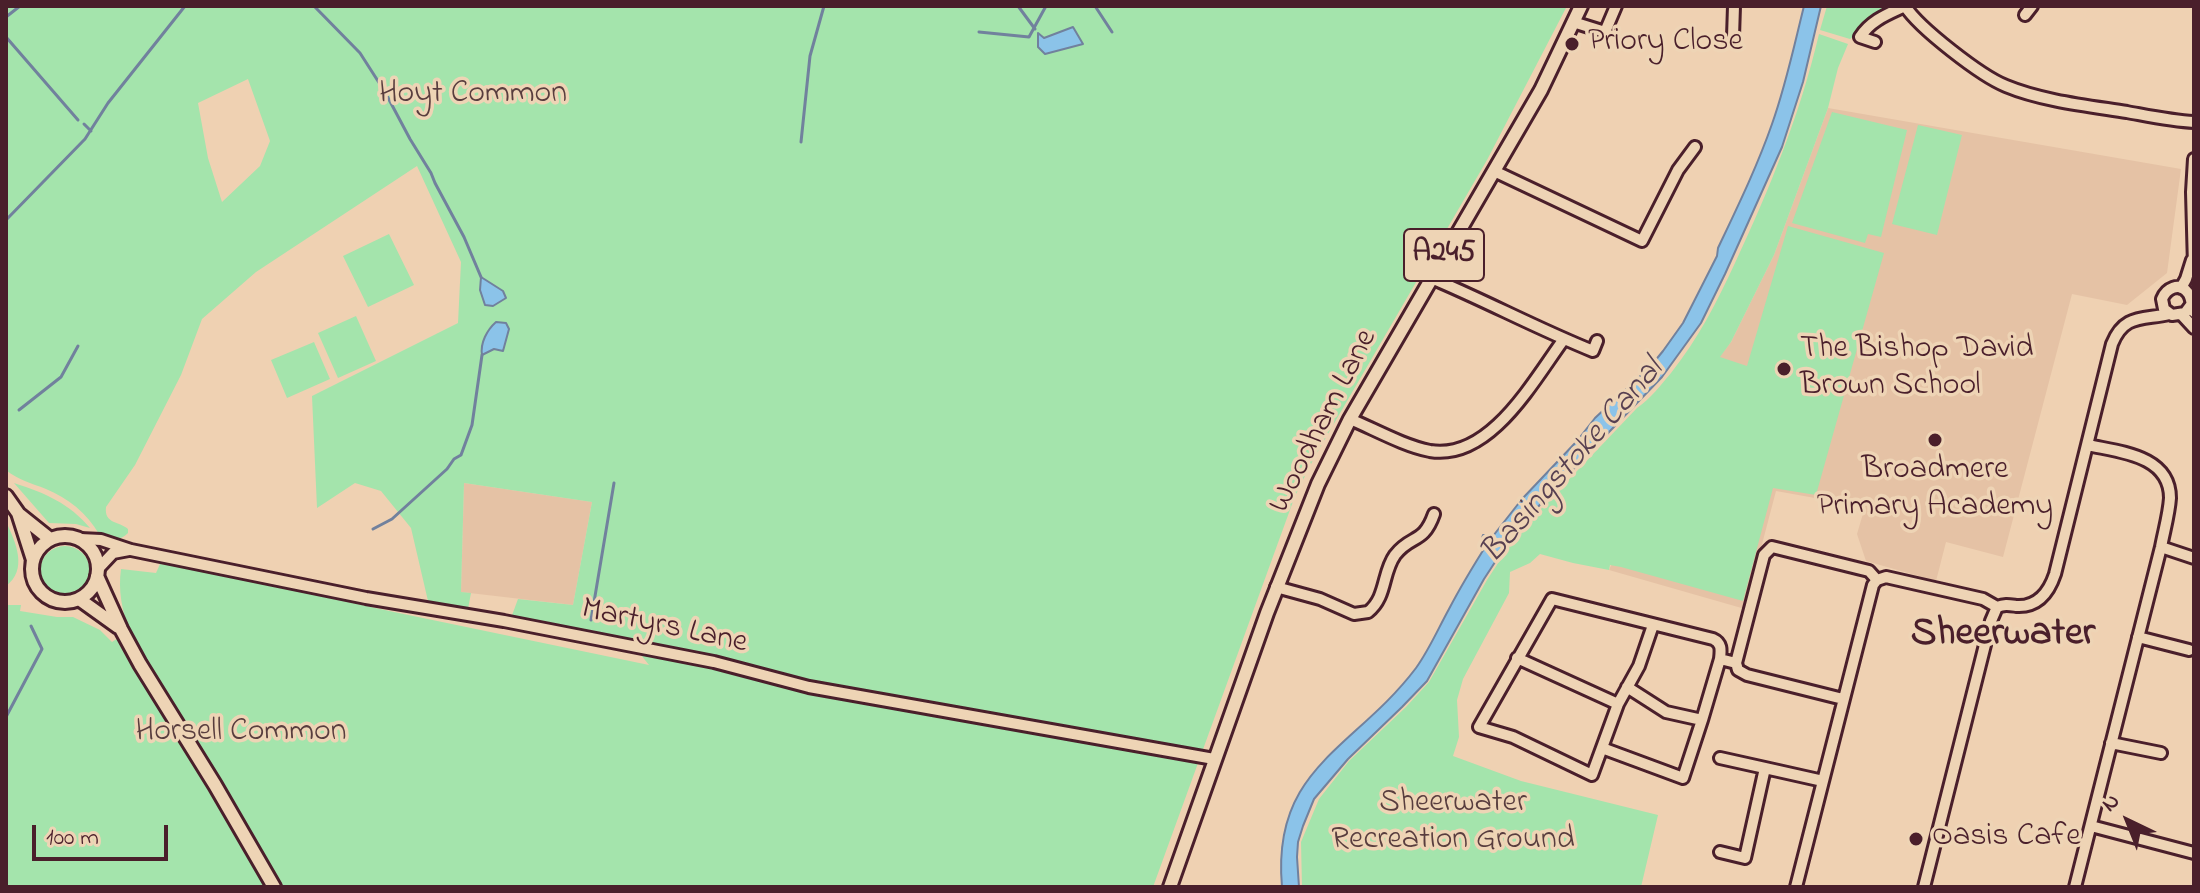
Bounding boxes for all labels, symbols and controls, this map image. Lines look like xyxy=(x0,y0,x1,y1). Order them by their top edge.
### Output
place label: Priory Close xyxy=(1588,25,1743,63)
marker: Priory Close xyxy=(1563,35,1581,53)
park label: Hoyt Common xyxy=(379,77,567,115)
road number: A245 xyxy=(1404,229,1484,281)
street label: Woodham Lane xyxy=(1262,324,1388,520)
place label: The Bishop David Brown School xyxy=(1800,332,2034,407)
water label: Basingstoke Canal xyxy=(1474,352,1674,574)
marker: The Bishop David Brown School xyxy=(1775,360,1793,378)
marker: Broadmere Primary Academy xyxy=(1926,431,1944,449)
place label: Broadmere Primary Academy xyxy=(1817,453,2053,528)
street label: Martyrs Lane xyxy=(578,592,750,664)
district label: Sheerwater xyxy=(1911,612,2095,660)
park label: Horsell Common xyxy=(136,715,346,753)
north arrow xyxy=(2088,781,2168,861)
park label: Sheerwater Recreation Ground xyxy=(1331,786,1575,861)
text: N xyxy=(2095,787,2128,820)
scale bar xyxy=(36,809,172,859)
place label: Oasis Cafe xyxy=(1932,820,2081,858)
text: 100 m xyxy=(46,821,99,856)
marker: Oasis Cafe xyxy=(1907,830,1925,848)

